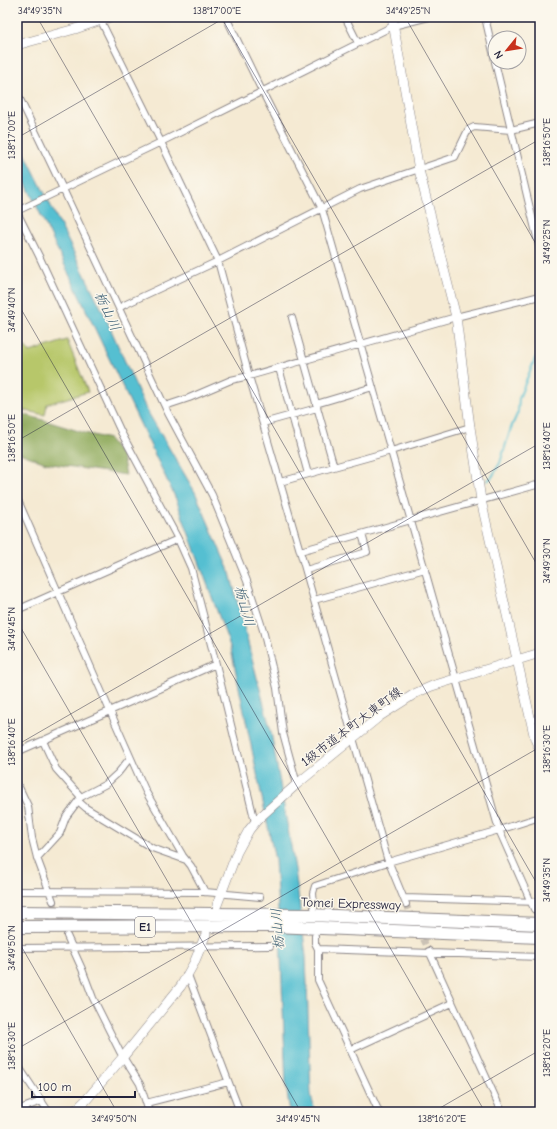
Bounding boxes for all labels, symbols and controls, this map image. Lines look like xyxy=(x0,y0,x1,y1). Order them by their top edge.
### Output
text: 34°49'35"N xyxy=(18,5,62,17)
text: 138°17'00"E xyxy=(193,5,241,17)
text: 34°49'25"N xyxy=(386,5,430,17)
north arrow xyxy=(487,30,527,70)
text: N xyxy=(491,48,506,61)
text: 138°17'00"E xyxy=(6,111,18,159)
text: 138°16'50"E xyxy=(541,118,553,166)
text: 34°49'25"N xyxy=(541,220,553,264)
text: 34°49'40"N xyxy=(6,288,18,332)
water label: 栃山川 xyxy=(91,289,124,334)
text: 138°16'50"E xyxy=(6,414,18,462)
text: 138°16'40"E xyxy=(541,422,553,470)
text: 34°49'30"N xyxy=(541,539,553,583)
water label: 栃山川 xyxy=(231,584,258,629)
text: 34°49'45"N xyxy=(6,607,18,651)
street label: 1級市道本町大東町線 xyxy=(298,683,405,769)
text: 138°16'40"E xyxy=(6,718,18,766)
text: 138°16'30"E xyxy=(541,725,553,773)
text: 34°49'35"N xyxy=(541,858,553,902)
street label: Tomei Expressway xyxy=(301,894,401,913)
water label: 栃山川 xyxy=(268,907,287,951)
road number: E1 xyxy=(135,917,155,937)
text: 34°49'50"N xyxy=(6,925,18,971)
text: 138°16'30"E xyxy=(6,1022,18,1070)
text: 138°16'20"E xyxy=(541,1029,553,1077)
scale bar xyxy=(32,1073,135,1099)
text: 100 m xyxy=(38,1080,71,1094)
text: 34°49'50"N xyxy=(91,1113,137,1125)
text: 34°49'45"N xyxy=(276,1113,320,1125)
text: 138°16'20"E xyxy=(418,1113,466,1125)

